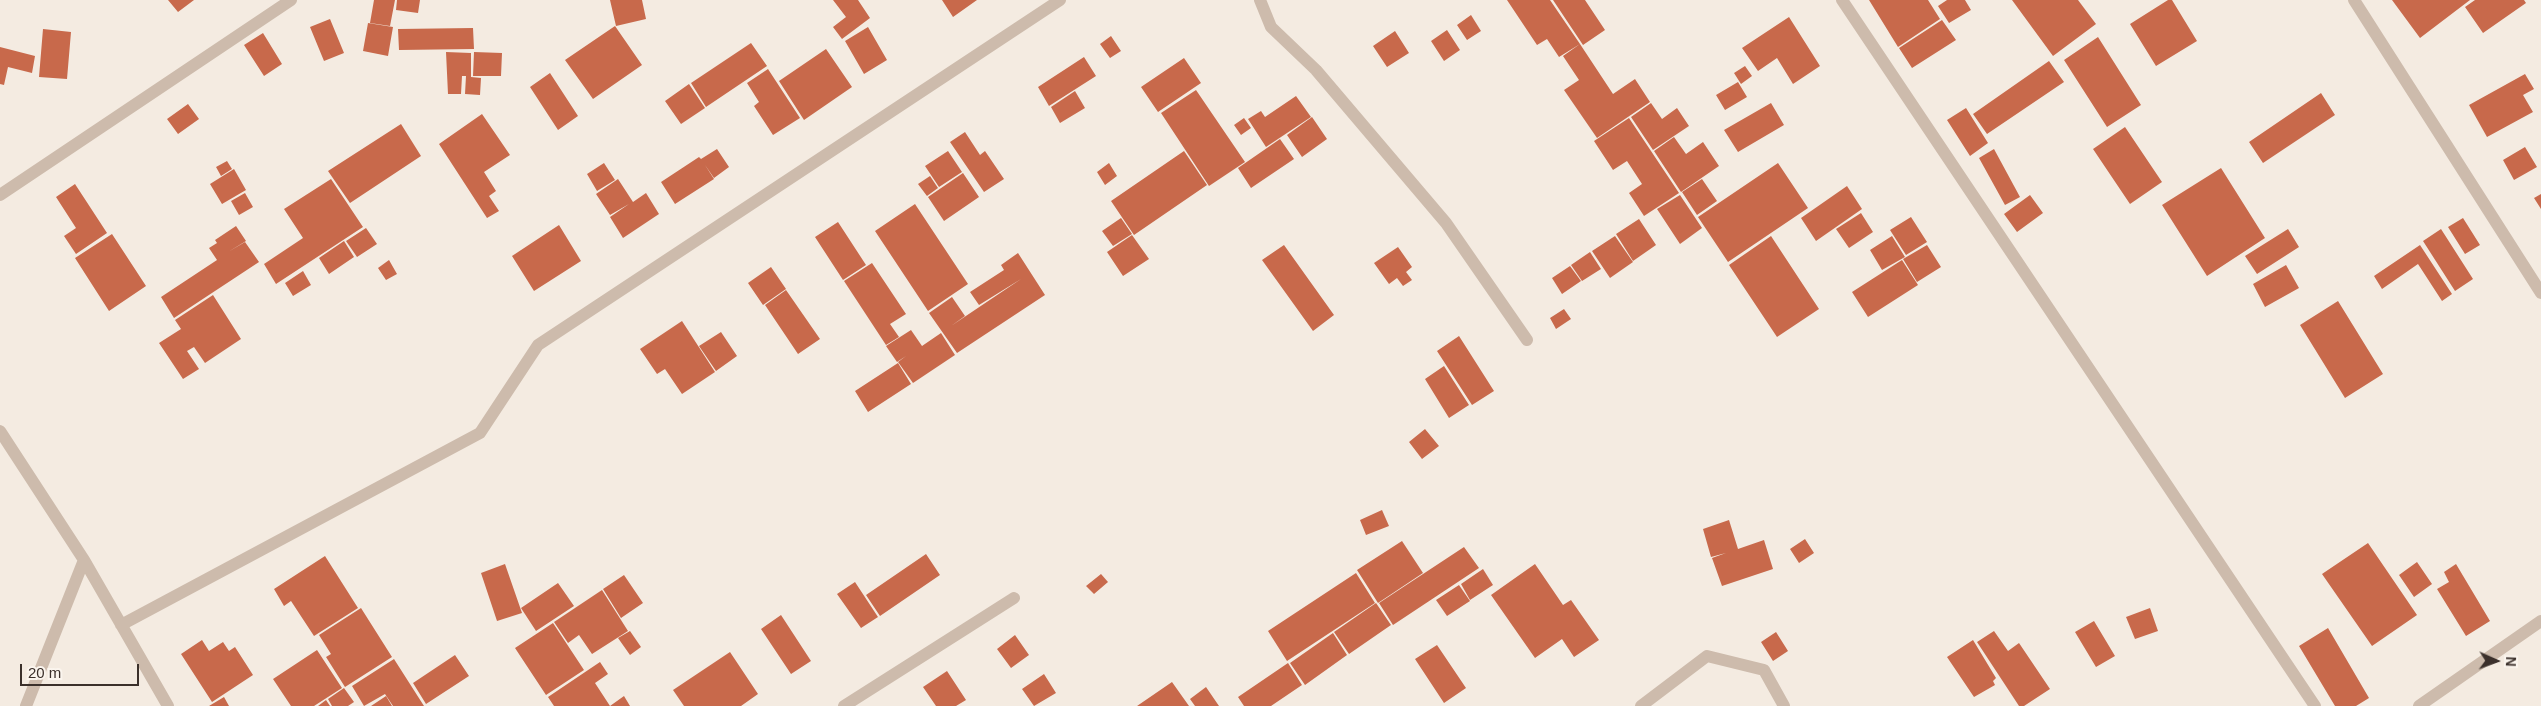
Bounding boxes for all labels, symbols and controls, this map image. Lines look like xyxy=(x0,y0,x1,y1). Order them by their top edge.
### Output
north arrow xyxy=(2471,636,2521,686)
scale bar xyxy=(22,654,141,686)
text: N xyxy=(2503,656,2519,667)
text: 20 m xyxy=(28,664,61,681)

